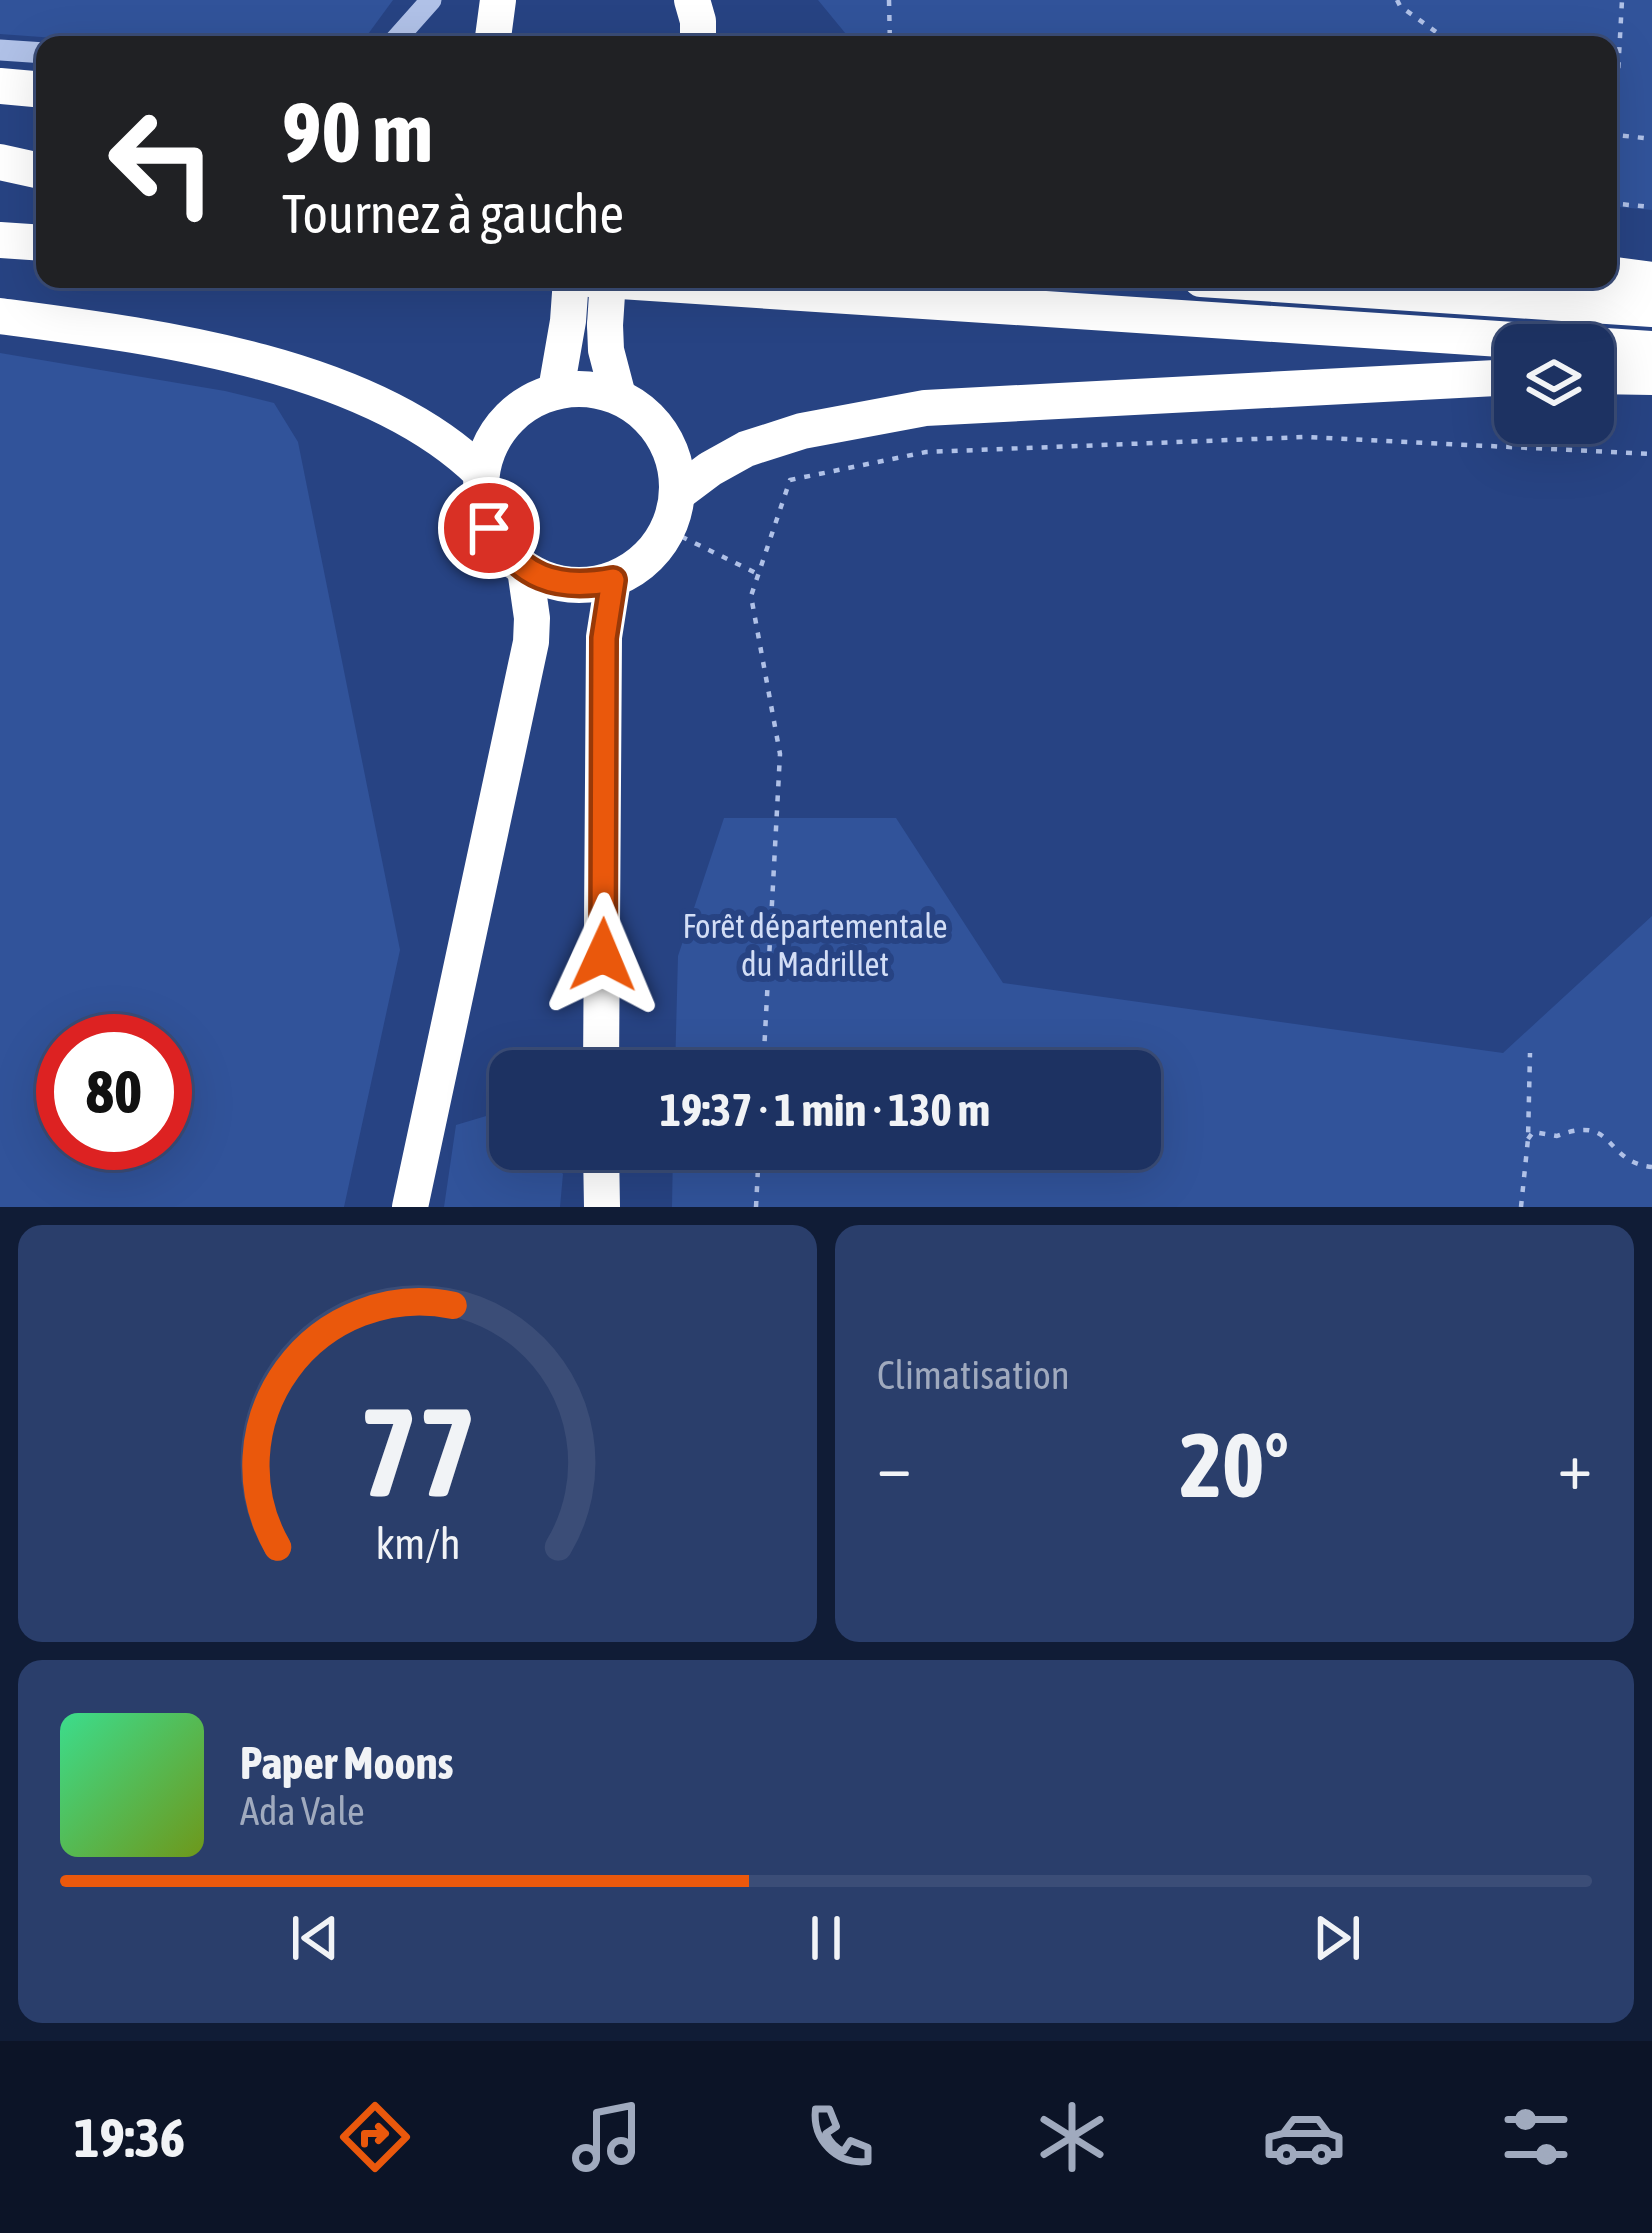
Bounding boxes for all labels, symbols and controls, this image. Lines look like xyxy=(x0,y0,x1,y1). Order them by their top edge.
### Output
icon: left xyxy=(84,84,240,240)
text: 90 m xyxy=(282,84,433,180)
text: Tournez à gauche xyxy=(282,183,624,244)
map controls xyxy=(1494,324,1614,444)
button: layers xyxy=(1494,324,1614,444)
pin xyxy=(438,477,540,579)
icon: arrive xyxy=(456,495,522,561)
position arrow xyxy=(540,892,666,1018)
park label: Forêt départementale du Madrillet xyxy=(682,907,948,983)
speed limit sign: 80 xyxy=(36,1014,192,1170)
text: 19:37 · 1 min · 130 m xyxy=(660,1084,990,1136)
text: Climatisation xyxy=(877,1353,1070,1397)
text: 77 xyxy=(359,1379,476,1522)
text: 20° xyxy=(1180,1413,1289,1516)
text: − xyxy=(877,1427,911,1503)
text: + xyxy=(1558,1427,1592,1503)
text: km/h xyxy=(375,1518,460,1567)
text: Paper Moons xyxy=(240,1737,453,1789)
text: Ada Vale xyxy=(240,1789,365,1833)
icon: previous xyxy=(282,1905,348,1971)
icon: pause xyxy=(793,1905,859,1971)
icon: next xyxy=(1304,1905,1370,1971)
icon: directions xyxy=(333,2095,417,2179)
icon: music xyxy=(565,2095,649,2179)
icon: phone xyxy=(798,2095,882,2179)
icon: climate xyxy=(1030,2095,1114,2179)
icon: car xyxy=(1262,2095,1346,2179)
icon: filters xyxy=(1494,2095,1578,2179)
text: 19:36 xyxy=(74,2107,185,2168)

